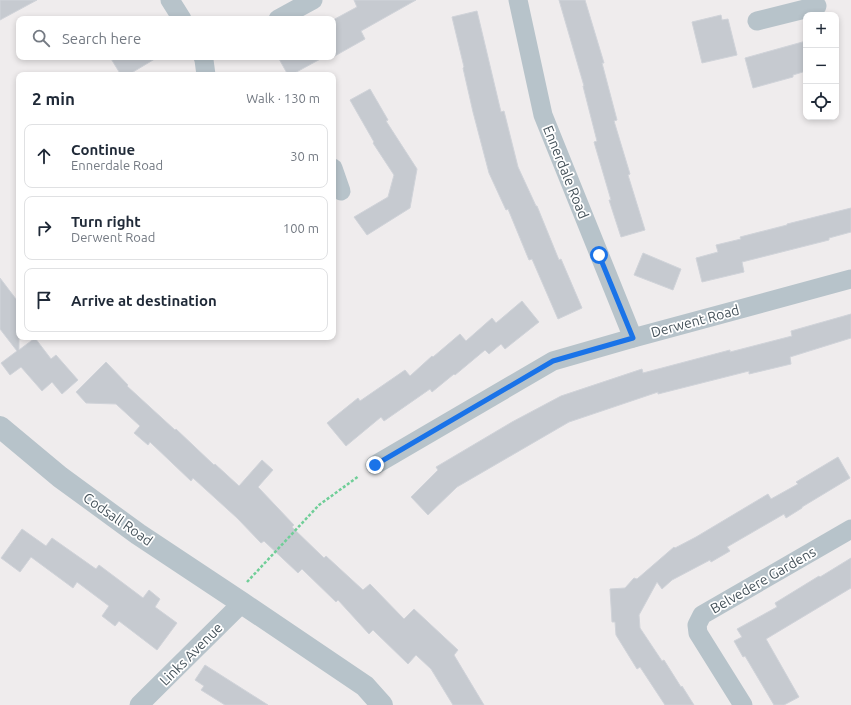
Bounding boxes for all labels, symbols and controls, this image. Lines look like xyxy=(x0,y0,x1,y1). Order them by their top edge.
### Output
map controls xyxy=(803,12,839,120)
button: + xyxy=(803,12,839,48)
search box xyxy=(16,16,336,60)
icon: search xyxy=(30,27,52,49)
text: Search here xyxy=(62,30,141,47)
button: − xyxy=(803,48,839,84)
button: locate xyxy=(803,84,839,120)
text: 2 min xyxy=(32,89,75,108)
text: Walk · 130 m xyxy=(246,91,320,105)
street label: Ennerdale Road xyxy=(540,123,592,221)
text: Continue xyxy=(71,141,135,158)
icon: ahead xyxy=(33,145,55,167)
text: 30 m xyxy=(290,149,319,163)
text: Ennerdale Road xyxy=(71,158,163,172)
text: Turn right xyxy=(71,213,141,230)
icon: right xyxy=(33,217,55,239)
text: 100 m xyxy=(283,221,319,235)
text: Derwent Road xyxy=(71,230,155,244)
route start xyxy=(590,246,608,264)
icon: arrive xyxy=(33,289,55,311)
text: Arrive at destination xyxy=(71,292,217,309)
street label: Derwent Road xyxy=(649,302,741,340)
route end xyxy=(366,456,384,474)
street label: Codsall Road xyxy=(80,489,156,549)
street label: Belvedere Gardens xyxy=(708,543,818,617)
street label: Links Avenue xyxy=(156,619,226,689)

